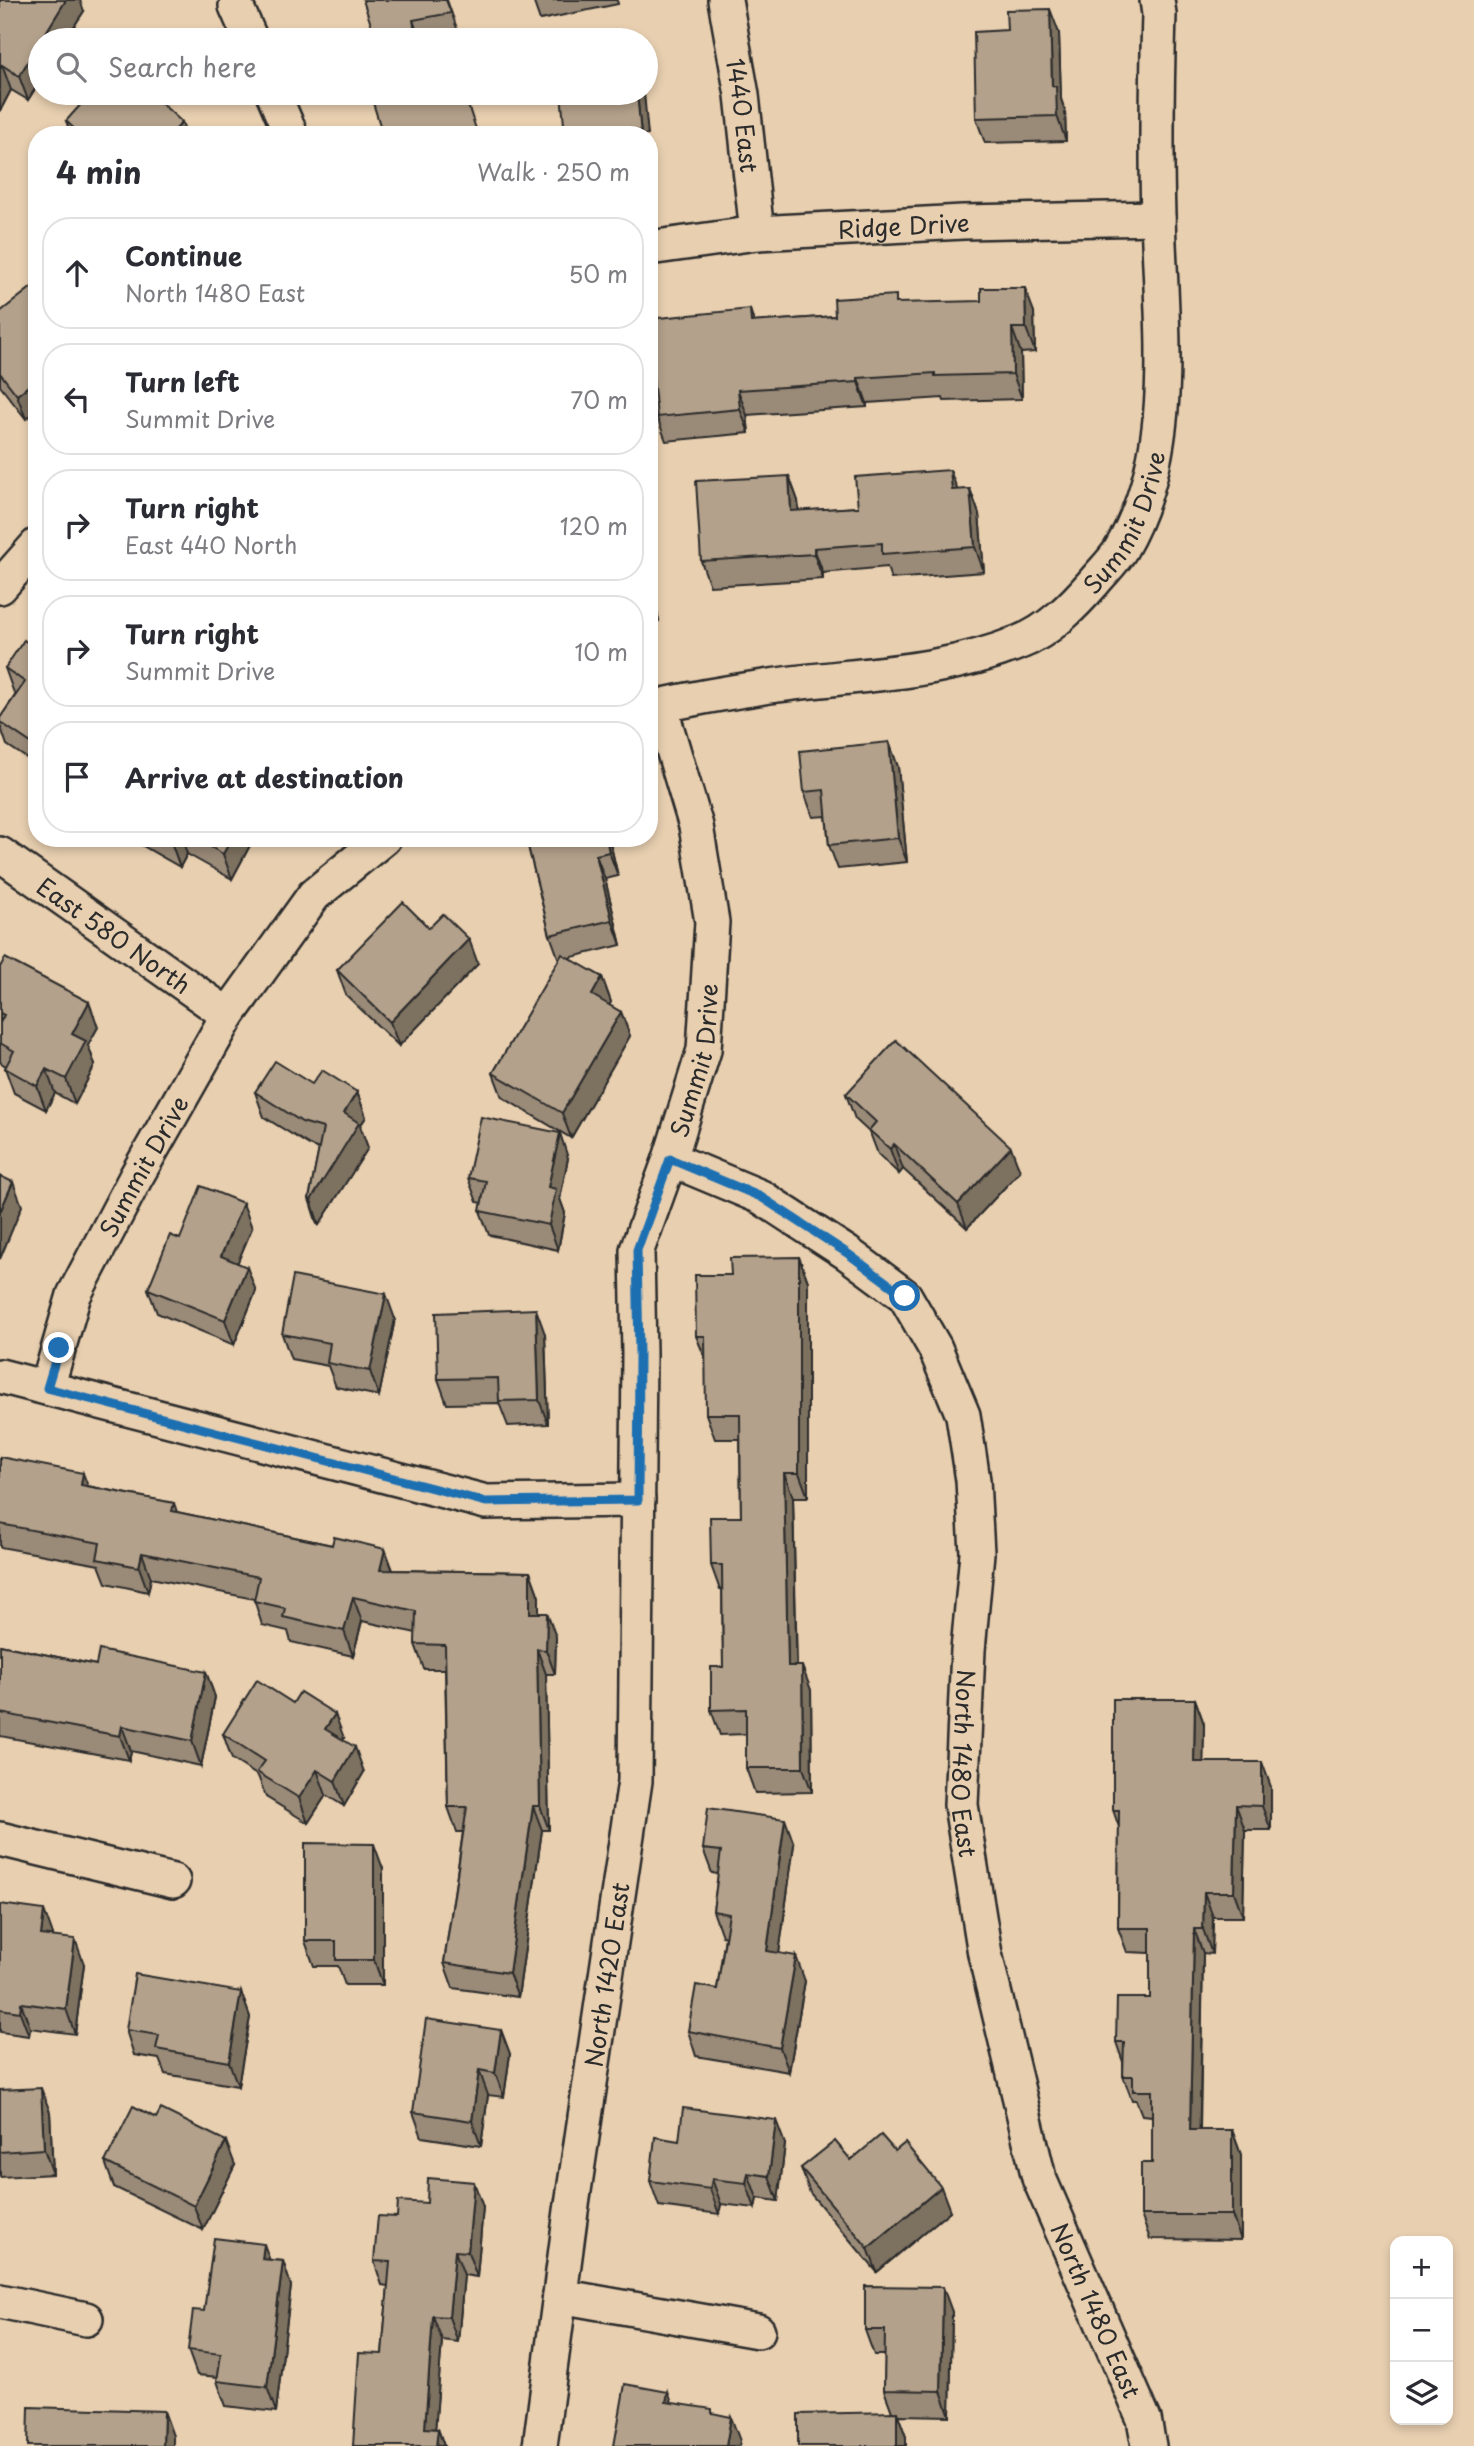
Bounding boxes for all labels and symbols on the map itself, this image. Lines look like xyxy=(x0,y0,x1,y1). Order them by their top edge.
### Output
street label: 1440 East xyxy=(718,55,768,174)
street label: Ridge Drive xyxy=(837,204,970,247)
street label: Summit Drive xyxy=(1074,448,1173,602)
street label: East 580 North xyxy=(30,868,199,1002)
street label: Summit Drive xyxy=(660,982,726,1142)
street label: Summit Drive xyxy=(90,1089,197,1243)
route start xyxy=(889,1280,920,1311)
route end xyxy=(43,1332,74,1363)
street label: North 1480 East xyxy=(943,1669,987,1860)
street label: North 1420 East xyxy=(575,1880,638,2069)
street label: North 1480 East xyxy=(1043,2217,1151,2404)

